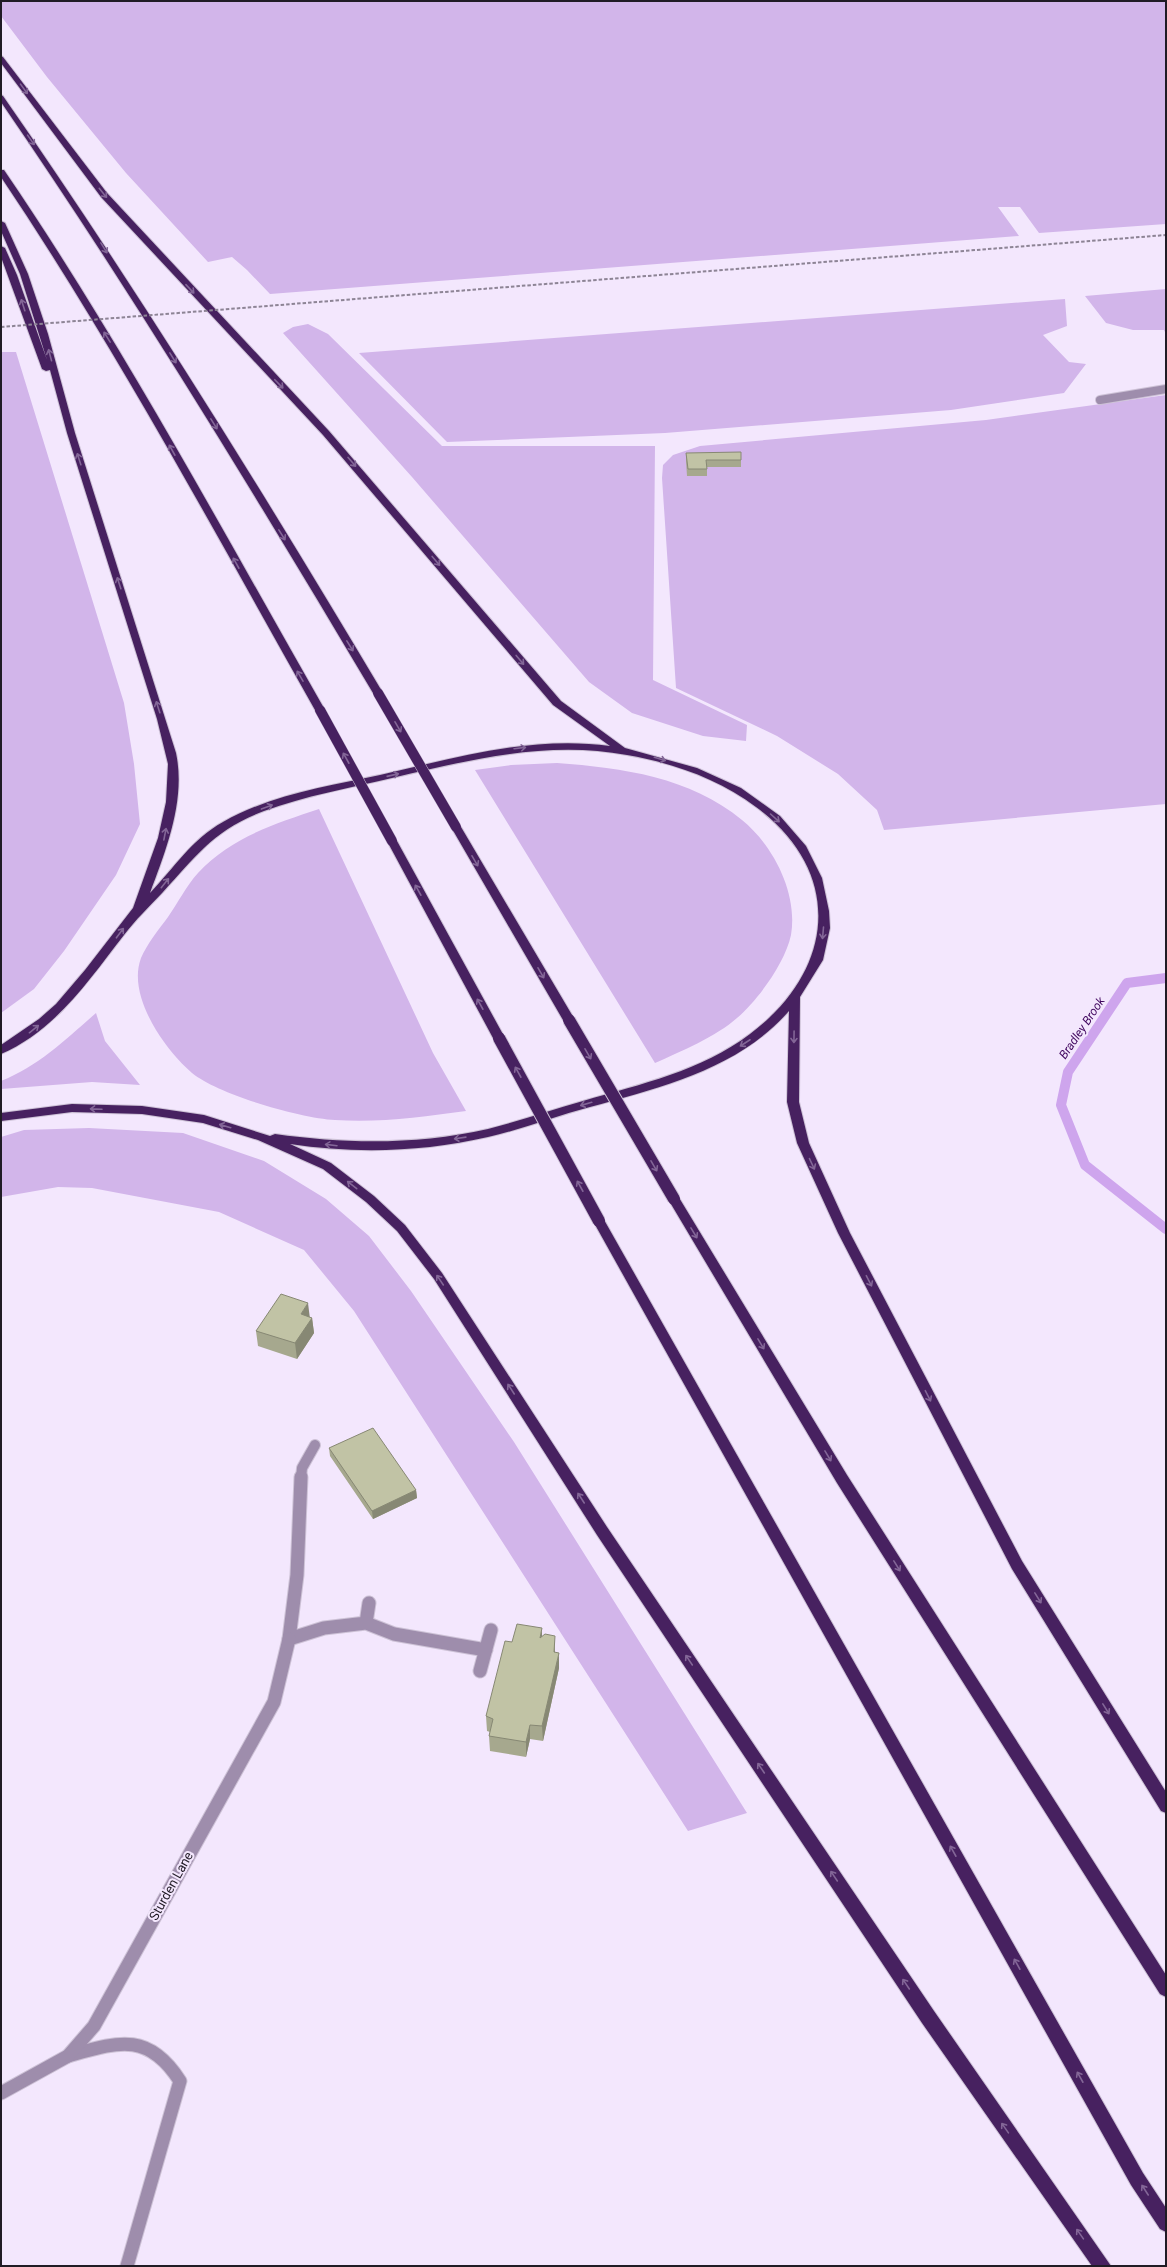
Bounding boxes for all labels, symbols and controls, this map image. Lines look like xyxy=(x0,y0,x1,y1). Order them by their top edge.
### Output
one-way arrow xyxy=(20,84,28,95)
one-way arrow xyxy=(27,135,35,146)
one-way arrow xyxy=(99,187,107,198)
one-way arrow xyxy=(100,242,108,253)
one-way arrow xyxy=(185,284,194,295)
one-way arrow xyxy=(19,299,27,311)
one-way arrow xyxy=(103,332,111,343)
one-way arrow xyxy=(45,349,53,362)
one-way arrow xyxy=(169,352,177,363)
one-way arrow xyxy=(274,379,284,389)
one-way arrow xyxy=(210,418,218,429)
one-way arrow xyxy=(168,444,176,456)
one-way arrow xyxy=(75,453,82,466)
one-way arrow xyxy=(347,457,356,467)
one-way arrow xyxy=(278,529,286,540)
one-way arrow xyxy=(432,555,441,566)
one-way arrow xyxy=(232,557,240,569)
one-way arrow xyxy=(114,577,122,589)
one-way arrow xyxy=(346,640,354,651)
one-way arrow xyxy=(516,655,525,665)
one-way arrow xyxy=(296,670,304,682)
one-way arrow xyxy=(154,700,161,713)
one-way arrow xyxy=(394,721,402,733)
one-way arrow xyxy=(513,744,526,752)
one-way arrow xyxy=(342,752,349,764)
one-way arrow xyxy=(654,756,667,763)
one-way arrow xyxy=(386,770,399,778)
one-way arrow xyxy=(260,803,273,810)
one-way arrow xyxy=(769,814,780,823)
one-way arrow xyxy=(161,828,169,841)
one-way arrow xyxy=(472,855,480,867)
one-way arrow xyxy=(160,877,169,888)
one-way arrow xyxy=(414,884,421,896)
one-way arrow xyxy=(819,926,826,939)
one-way arrow xyxy=(116,927,124,938)
one-way arrow xyxy=(537,967,545,978)
water label: Bradley Brook xyxy=(1056,994,1108,1062)
one-way arrow xyxy=(476,998,484,1010)
one-way arrow xyxy=(28,1025,39,1034)
one-way arrow xyxy=(790,1030,798,1043)
one-way arrow xyxy=(740,1038,751,1047)
one-way arrow xyxy=(585,1048,593,1060)
one-way arrow xyxy=(513,1067,521,1079)
one-way arrow xyxy=(580,1101,593,1108)
one-way arrow xyxy=(90,1105,103,1113)
one-way arrow xyxy=(219,1122,232,1129)
one-way arrow xyxy=(454,1134,467,1142)
one-way arrow xyxy=(325,1141,338,1149)
one-way arrow xyxy=(809,1157,817,1169)
one-way arrow xyxy=(651,1160,659,1172)
one-way arrow xyxy=(347,1181,358,1189)
one-way arrow xyxy=(576,1181,584,1193)
one-way arrow xyxy=(690,1227,698,1239)
one-way arrow xyxy=(436,1274,444,1285)
one-way arrow xyxy=(865,1275,873,1287)
one-way arrow xyxy=(757,1338,765,1350)
one-way arrow xyxy=(506,1383,514,1395)
one-way arrow xyxy=(925,1390,932,1402)
one-way arrow xyxy=(824,1450,832,1462)
one-way arrow xyxy=(577,1493,585,1504)
one-way arrow xyxy=(893,1560,901,1571)
one-way arrow xyxy=(1034,1592,1042,1604)
one-way arrow xyxy=(685,1655,693,1666)
one-way arrow xyxy=(1102,1703,1110,1714)
one-way arrow xyxy=(757,1763,765,1774)
one-way arrow xyxy=(948,1845,956,1857)
street label: Sturden Lane xyxy=(146,1849,196,1923)
one-way arrow xyxy=(830,1871,838,1882)
one-way arrow xyxy=(1012,1958,1020,1970)
one-way arrow xyxy=(902,1979,910,1990)
one-way arrow xyxy=(1076,2072,1084,2084)
one-way arrow xyxy=(1001,2122,1009,2133)
one-way arrow xyxy=(1140,2184,1148,2196)
one-way arrow xyxy=(1076,2229,1084,2240)

